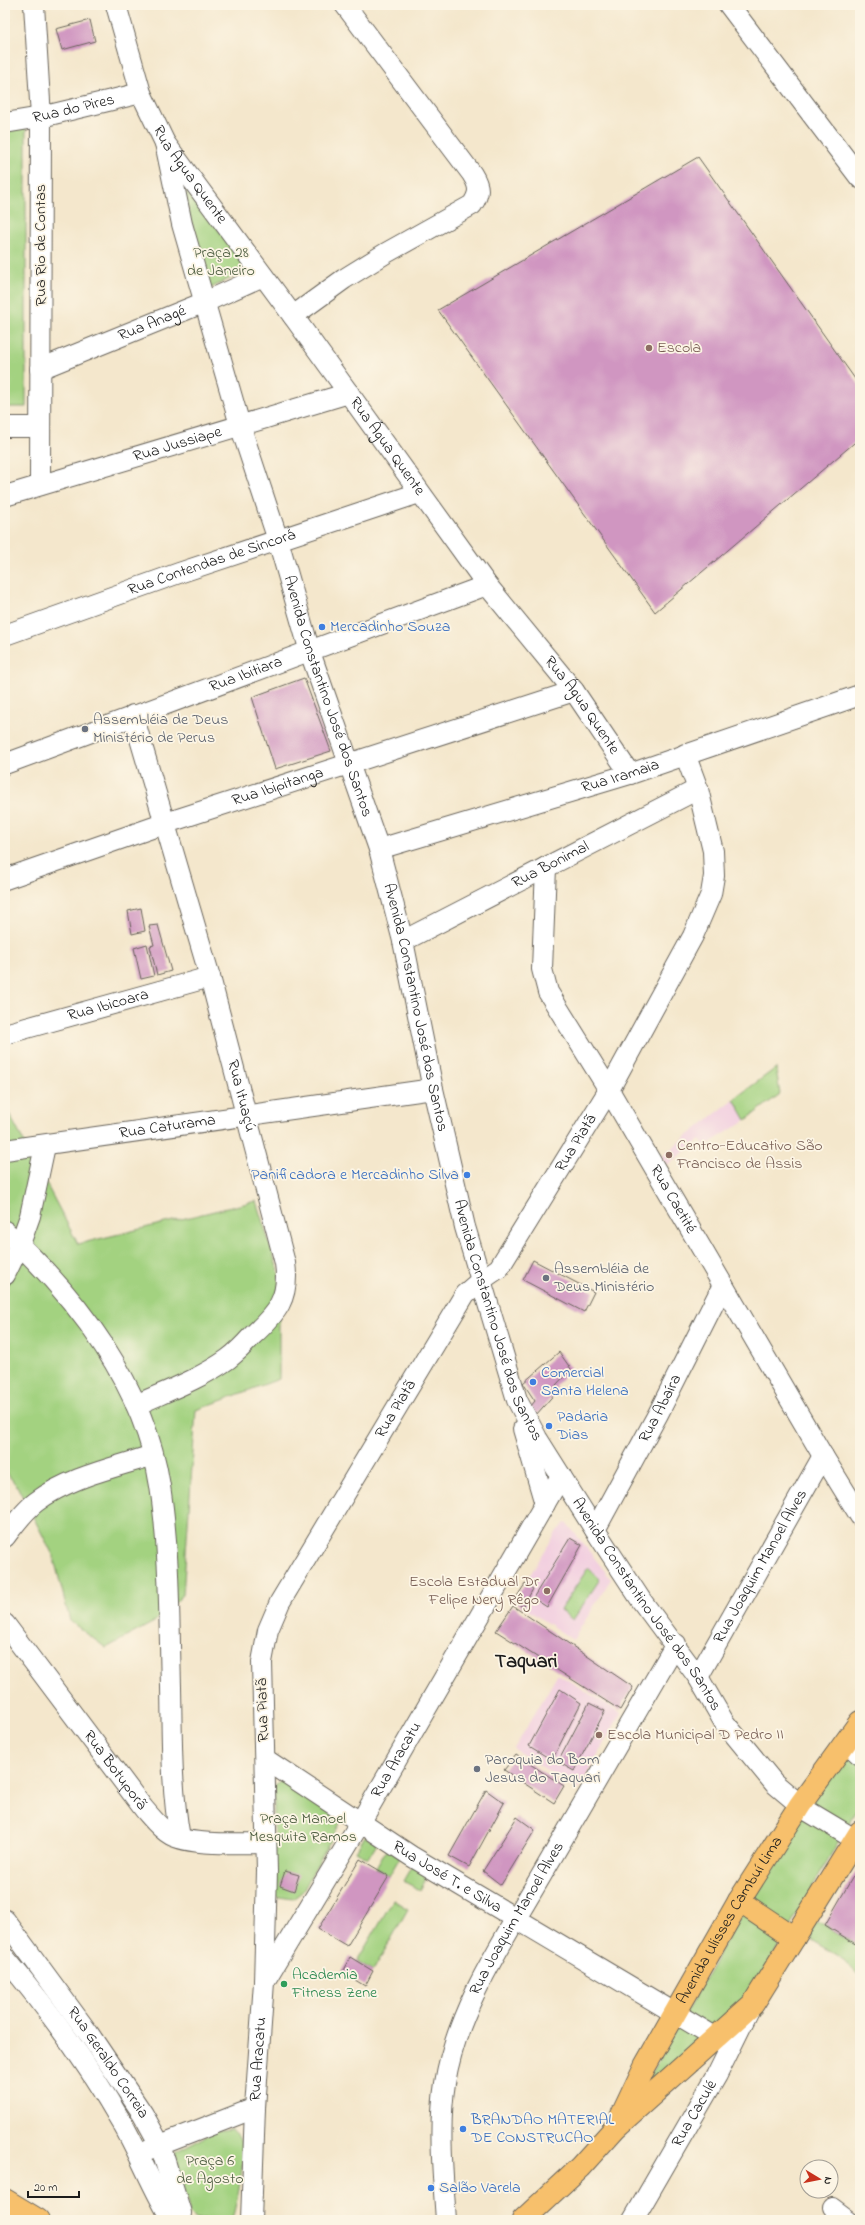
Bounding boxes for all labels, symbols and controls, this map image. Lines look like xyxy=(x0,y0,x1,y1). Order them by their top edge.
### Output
street label: Rua do Pires xyxy=(31,88,117,130)
street label: Rua Água Quente xyxy=(146,121,234,230)
street label: Rua Rio de Contas xyxy=(29,184,53,306)
park label: Praça 28 de Janeiro xyxy=(187,241,255,283)
street label: Rua Anagé xyxy=(115,299,190,348)
place label: Escola xyxy=(657,336,701,360)
marker: Escola xyxy=(644,343,654,353)
street label: Rua Água Quente xyxy=(343,392,431,501)
street label: Rua Jussiape xyxy=(130,420,225,469)
street label: Rua Contendas de Sincorá xyxy=(125,523,299,602)
street label: Avenida Constantino José dos Santos xyxy=(277,572,379,820)
place label: Mercadinho Souza xyxy=(330,615,450,639)
marker: Mercadinho Souza xyxy=(317,622,327,632)
street label: Rua Ibitiara xyxy=(206,650,286,699)
street label: Rua Água Quente xyxy=(538,651,626,760)
place label: Assembléia de Deus Ministério de Perus xyxy=(93,708,228,750)
marker: Assembléia de Deus Ministério de Perus xyxy=(80,724,90,734)
street label: Rua Iramaia xyxy=(578,753,663,800)
street label: Rua Ibipitanga xyxy=(229,761,327,813)
street label: Rua Bonimal xyxy=(508,835,594,895)
street label: Avenida Constantino José dos Santos xyxy=(376,881,454,1134)
street label: Rua Ibicoara xyxy=(65,983,151,1028)
street label: Rua Ituaçú xyxy=(220,1057,262,1135)
street label: Rua Caturama xyxy=(118,1108,217,1146)
street label: Rua Piatã xyxy=(549,1110,603,1177)
place label: Centro-Educativo São Francisco de Assis xyxy=(676,1134,822,1176)
marker: Centro-Educativo São Francisco de Assis xyxy=(664,1150,674,1160)
street label: Rua Caetité xyxy=(643,1160,703,1239)
place label: Panificadora e Mercadinho Silva xyxy=(251,1163,459,1187)
marker: Panificadora e Mercadinho Silva xyxy=(462,1170,472,1180)
street label: Avenida Constantino José dos Santos xyxy=(447,1197,549,1445)
place label: Assembléia de Deus Ministério xyxy=(553,1257,654,1299)
marker: Assembléia de Deus Ministério xyxy=(541,1273,551,1283)
place label: Comercial Santa Helena xyxy=(541,1361,629,1403)
street label: Rua Abaíra xyxy=(633,1370,688,1447)
street label: Rua Piatã xyxy=(369,1376,423,1443)
marker: Comercial Santa Helena xyxy=(528,1377,538,1387)
place label: Padaria Dias xyxy=(556,1405,608,1447)
marker: Padaria Dias xyxy=(544,1421,554,1431)
street label: Rua Joaquim Manoel Alves xyxy=(707,1485,814,1648)
street label: Avenida Constantino José dos Santos xyxy=(566,1493,727,1716)
place label: Escola Estadual Dr Felipe Nery Rêgo xyxy=(409,1570,539,1612)
marker: Escola Estadual Dr Felipe Nery Rêgo xyxy=(542,1586,552,1596)
district label: Taquari xyxy=(495,1648,558,1677)
street label: Rua Piatã xyxy=(250,1678,276,1742)
street label: Rua Aracatu xyxy=(365,1717,428,1802)
place label: Escola Municipal D Pedro II xyxy=(607,1723,784,1747)
street label: Rua Botuporã xyxy=(77,1725,153,1815)
marker: Escola Municipal D Pedro II xyxy=(594,1730,604,1740)
place label: Paroquia do Bom Jesus do Taquari xyxy=(485,1748,601,1790)
marker: Paroquia do Bom Jesus do Taquari xyxy=(472,1764,482,1774)
park label: Praça Manoel Mesquita Ramos xyxy=(249,1807,357,1849)
street label: Avenida Ulisses Cambuí Lima xyxy=(671,1832,789,2009)
street label: Rua José T. e Silva xyxy=(387,1835,506,1919)
street label: Rua Joaquim Manoel Alves xyxy=(463,1837,570,1999)
place label: Academia Fitness Zene xyxy=(291,1963,378,2005)
marker: Academia Fitness Zene xyxy=(279,1979,289,1989)
street label: Rua Geraldo Correia xyxy=(61,2002,155,2124)
street label: Rua Aracatu xyxy=(244,2016,273,2102)
street label: Rua Caculé xyxy=(666,2075,724,2152)
place label: BRANDAO MATERIAL DE CONSTRUCAO xyxy=(470,2108,614,2150)
marker: BRANDAO MATERIAL DE CONSTRUCAO xyxy=(458,2124,468,2134)
park label: Praça 6 de Agosto xyxy=(176,2149,244,2191)
north arrow xyxy=(799,2159,839,2199)
scale bar xyxy=(28,2173,79,2199)
place label: Salão Varela xyxy=(439,2176,521,2200)
text: N xyxy=(819,2176,836,2186)
text: 20 m xyxy=(34,2179,57,2197)
marker: Salão Varela xyxy=(426,2183,436,2193)

